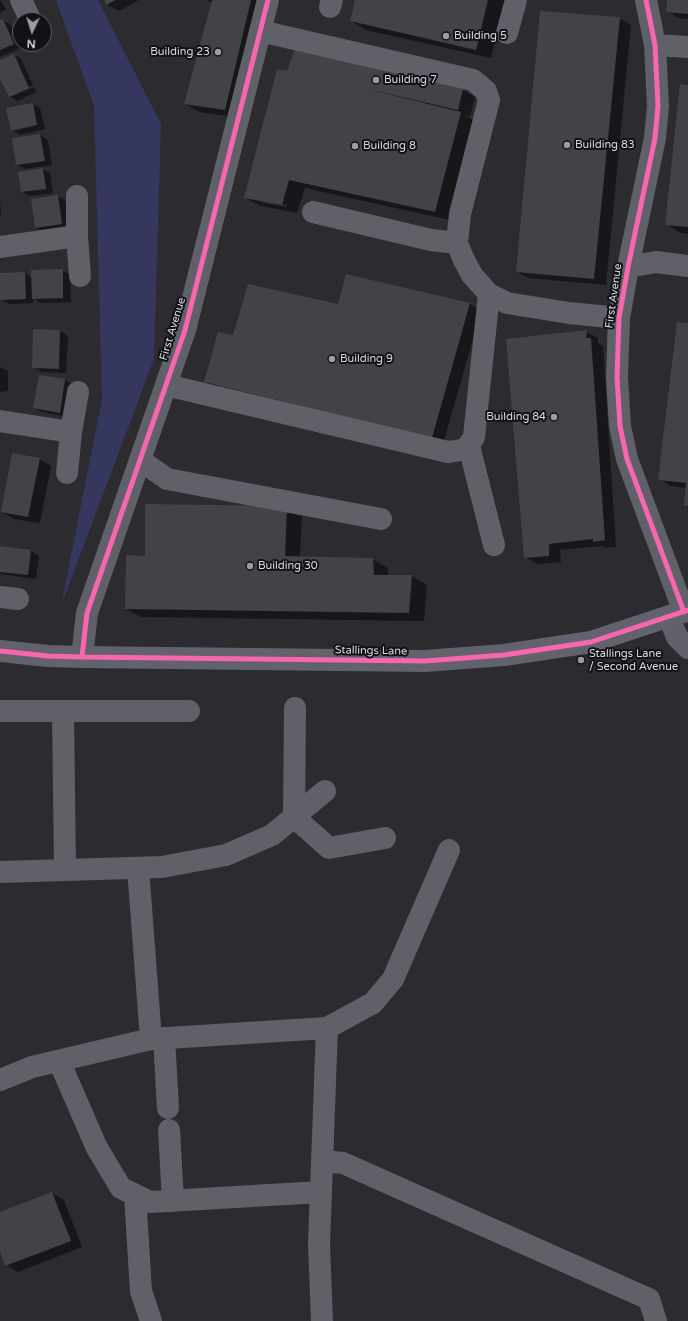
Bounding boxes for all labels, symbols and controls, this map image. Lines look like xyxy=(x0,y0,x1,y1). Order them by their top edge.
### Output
north arrow xyxy=(12,12,52,52)
place label: Building 5 xyxy=(454,29,507,43)
marker: Building 5 xyxy=(441,31,451,41)
text: N xyxy=(26,37,36,50)
place label: Building 23 xyxy=(150,45,210,59)
marker: Building 23 xyxy=(213,47,223,57)
place label: Building 7 xyxy=(384,73,437,87)
marker: Building 7 xyxy=(371,75,381,85)
place label: Building 83 xyxy=(575,138,635,152)
place label: Building 8 xyxy=(363,139,416,153)
marker: Building 83 xyxy=(562,140,572,150)
marker: Building 8 xyxy=(350,141,360,151)
street label: First Avenue xyxy=(603,263,625,329)
street label: First Avenue xyxy=(157,296,189,362)
place label: Building 9 xyxy=(340,352,393,366)
marker: Building 9 xyxy=(327,354,337,364)
place label: Building 84 xyxy=(486,410,546,424)
marker: Building 84 xyxy=(549,412,559,422)
place label: Building 30 xyxy=(258,559,318,573)
marker: Building 30 xyxy=(245,561,255,571)
street label: Stallings Lane xyxy=(335,644,407,658)
place label: Stallings Lane / Second Avenue xyxy=(589,647,678,673)
marker: Stallings Lane / Second Avenue xyxy=(576,655,586,665)

